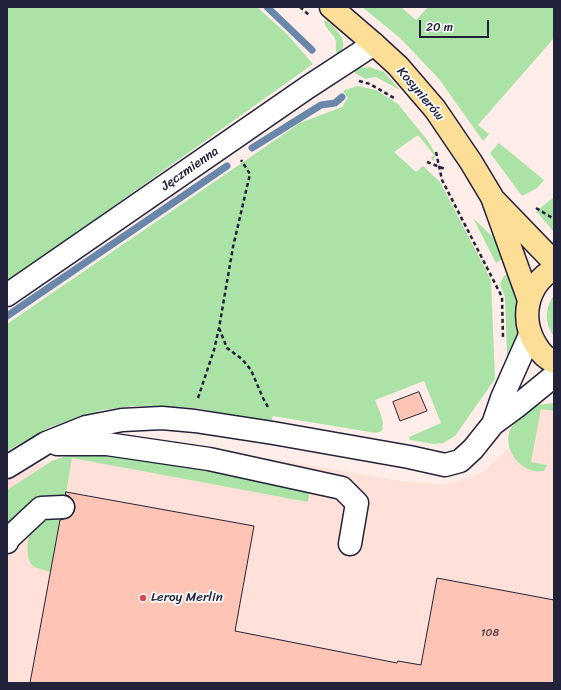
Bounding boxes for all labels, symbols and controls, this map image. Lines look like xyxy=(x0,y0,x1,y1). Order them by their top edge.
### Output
scale bar xyxy=(421,12,491,38)
text: 20 m xyxy=(426,16,453,38)
street label: Kosynierów xyxy=(393,64,447,124)
street label: Jęczmienna xyxy=(158,144,222,194)
place label: Leroy Merlin xyxy=(151,590,223,606)
marker: Leroy Merlin xyxy=(138,593,148,603)
house number: 108 xyxy=(481,626,499,640)

